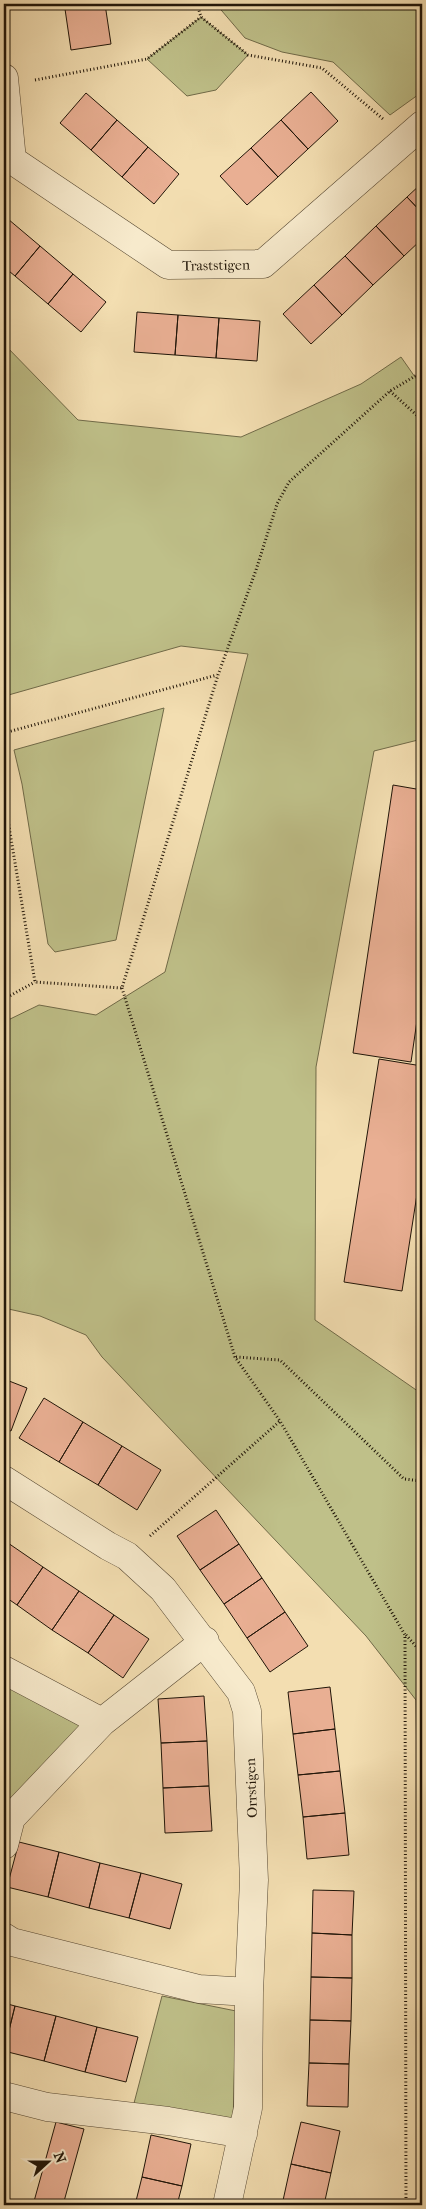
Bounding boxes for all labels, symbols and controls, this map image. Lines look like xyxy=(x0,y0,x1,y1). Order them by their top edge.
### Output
street label: Traststigen xyxy=(182,256,250,275)
street label: Orrstigen xyxy=(242,1758,261,1818)
north arrow xyxy=(22,2136,72,2186)
text: N xyxy=(50,2150,70,2166)

